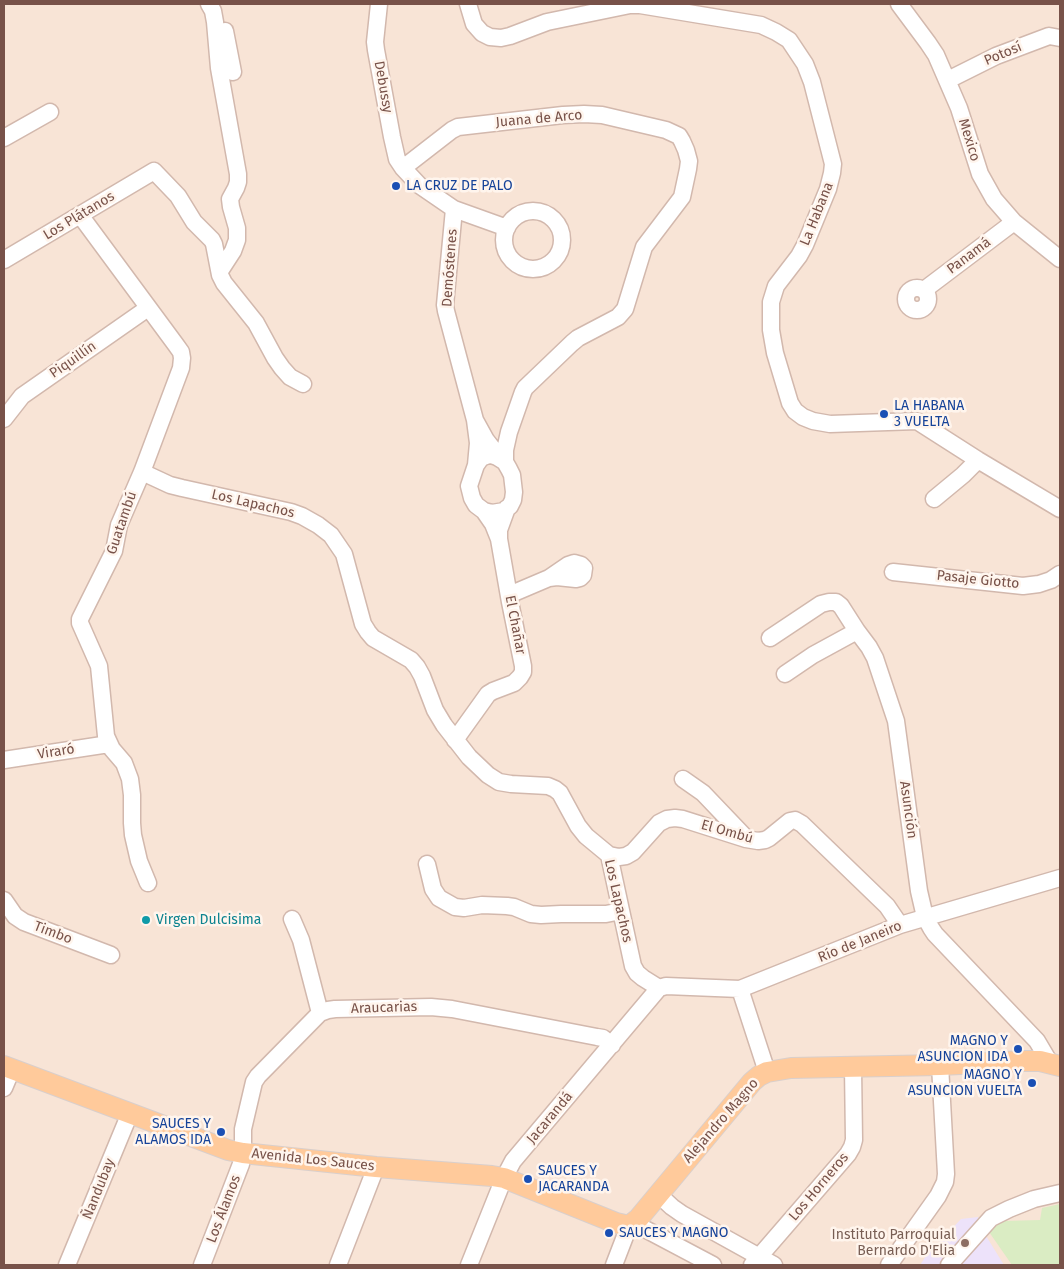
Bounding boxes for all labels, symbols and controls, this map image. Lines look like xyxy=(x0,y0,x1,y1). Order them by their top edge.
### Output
street label: Potosí xyxy=(982,39,1024,69)
street label: Debussy xyxy=(370,60,396,114)
street label: Juana de Arco xyxy=(495,107,583,131)
street label: Mexico xyxy=(955,117,983,163)
place label: LA CRUZ DE PALO xyxy=(406,178,513,194)
marker: LA CRUZ DE PALO xyxy=(390,180,402,192)
street label: La Habana xyxy=(797,180,837,248)
street label: Los Plátanos xyxy=(40,188,118,244)
street label: Demóstenes xyxy=(439,228,461,308)
street label: Panamá xyxy=(944,234,994,278)
street label: Piquillín xyxy=(47,338,99,382)
place label: LA HABANA 3 VUELTA xyxy=(894,398,964,431)
marker: LA HABANA 3 VUELTA xyxy=(878,408,890,420)
street label: Los Lapachos xyxy=(210,486,296,522)
street label: Guatambú xyxy=(103,489,141,557)
street label: Pasaje Giotto xyxy=(936,567,1020,593)
street label: El Chañar xyxy=(501,594,529,656)
street label: Viraró xyxy=(36,741,76,763)
street label: Asunción xyxy=(896,780,920,840)
street label: El Ombú xyxy=(699,817,755,847)
street label: Los Lapachos xyxy=(600,858,636,944)
place label: Virgen Dulcisima xyxy=(156,912,261,928)
marker: Virgen Dulcisima xyxy=(140,914,152,926)
street label: Timbo xyxy=(31,918,75,948)
street label: Río de Janeiro xyxy=(816,918,904,966)
street label: Araucarias xyxy=(351,998,417,1018)
place label: MAGNO Y ASUNCION IDA xyxy=(918,1033,1008,1066)
marker: MAGNO Y ASUNCION IDA xyxy=(1012,1043,1024,1055)
place label: MAGNO Y ASUNCION VUELTA xyxy=(908,1067,1022,1100)
street label: Alejandro Magno xyxy=(680,1075,762,1167)
marker: MAGNO Y ASUNCION VUELTA xyxy=(1026,1077,1038,1089)
street label: Jacarandá xyxy=(523,1089,577,1147)
place label: SAUCES Y ALAMOS IDA xyxy=(135,1116,211,1148)
marker: SAUCES Y ALAMOS IDA xyxy=(215,1126,227,1138)
street label: Avenida Los Sauces xyxy=(251,1145,375,1175)
street label: Los Horneros xyxy=(786,1150,852,1224)
street label: Ñandubay xyxy=(79,1156,119,1222)
place label: SAUCES Y JACARANDA xyxy=(538,1163,609,1196)
street label: Los Álamos xyxy=(203,1173,245,1245)
marker: SAUCES Y JACARANDA xyxy=(522,1173,534,1185)
place label: SAUCES Y MAGNO xyxy=(619,1225,729,1241)
marker: SAUCES Y MAGNO xyxy=(603,1227,615,1239)
place label: Instituto Parroquial Bernardo D'Elia xyxy=(832,1227,955,1260)
marker: Instituto Parroquial Bernardo D'Elia xyxy=(959,1237,971,1249)

